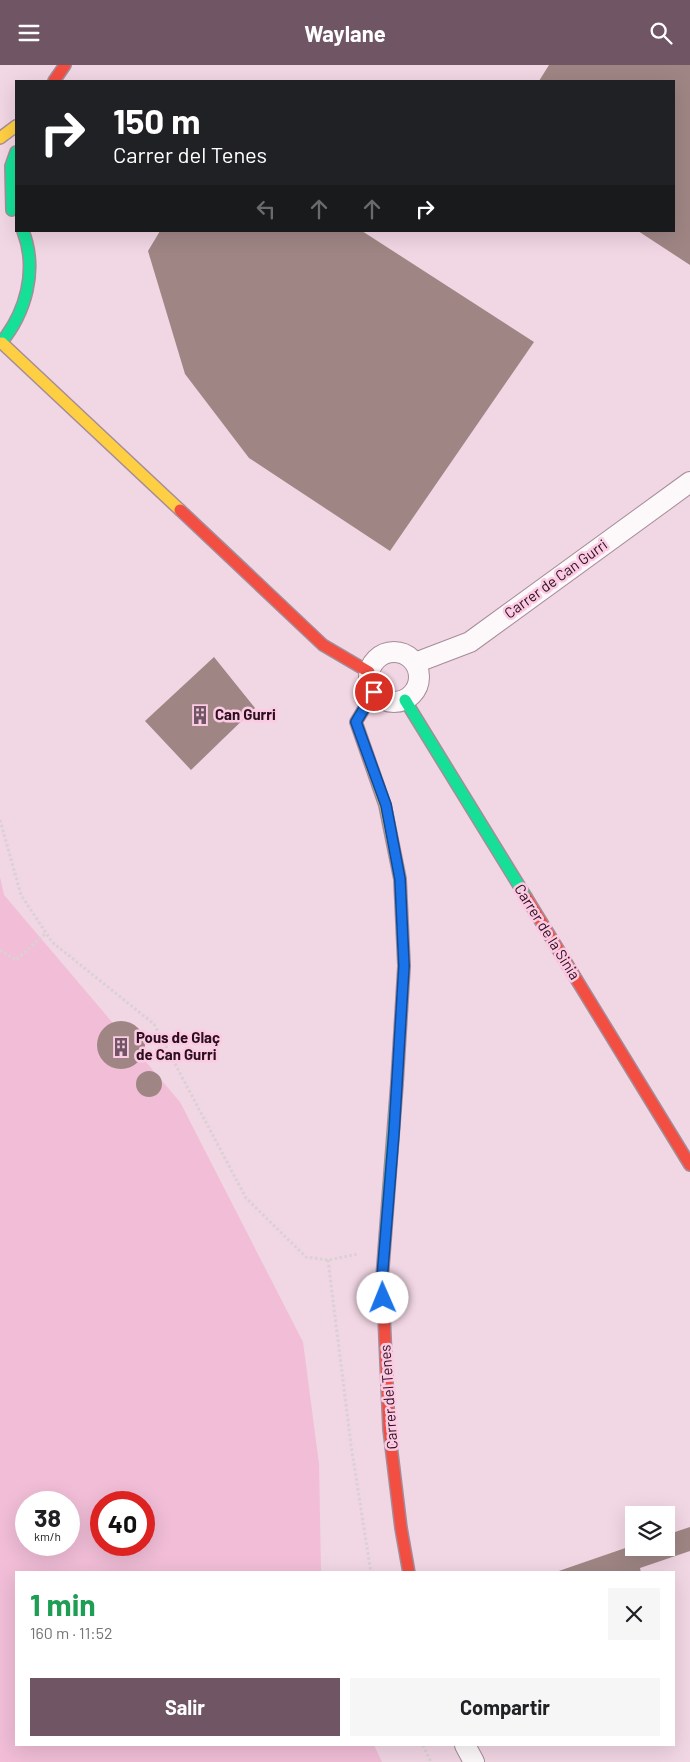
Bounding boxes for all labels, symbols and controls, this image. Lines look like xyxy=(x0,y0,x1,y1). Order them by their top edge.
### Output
icon: menu xyxy=(15,19,43,47)
icon: search xyxy=(647,19,675,47)
text: Waylane xyxy=(304,20,386,46)
text: 150 m xyxy=(113,99,200,141)
icon: right xyxy=(30,100,95,165)
text: Carrer del Tenes xyxy=(113,141,267,167)
icon: left xyxy=(252,195,280,223)
icon: ahead xyxy=(305,195,333,223)
icon: ahead xyxy=(358,195,386,223)
icon: right xyxy=(411,195,439,223)
street label: Carrer de Can Gurri xyxy=(500,535,610,622)
pin xyxy=(353,671,395,713)
icon: arrive xyxy=(360,678,388,706)
building icon: Can Gurri xyxy=(189,704,211,726)
place label: Can Gurri xyxy=(215,705,276,723)
street label: Carrer de la Sinia xyxy=(511,880,584,983)
place label: Pous de Glaç de Can Gurri xyxy=(136,1028,220,1063)
building icon: Pous de Glaç de Can Gurri xyxy=(110,1036,132,1058)
position arrow xyxy=(356,1271,408,1323)
street label: Carrer del Tenes xyxy=(375,1344,401,1450)
speed limit sign: 40 xyxy=(90,1491,155,1556)
text: 38 xyxy=(34,1502,61,1532)
map controls xyxy=(625,1506,675,1556)
button: layers xyxy=(625,1506,675,1556)
text: km/h xyxy=(34,1529,61,1543)
text: 1 min xyxy=(30,1586,96,1622)
button: close xyxy=(608,1588,660,1640)
text: 160 m · 11:52 xyxy=(30,1623,113,1642)
button: Salir xyxy=(30,1678,340,1736)
button: Compartir xyxy=(350,1678,660,1736)

